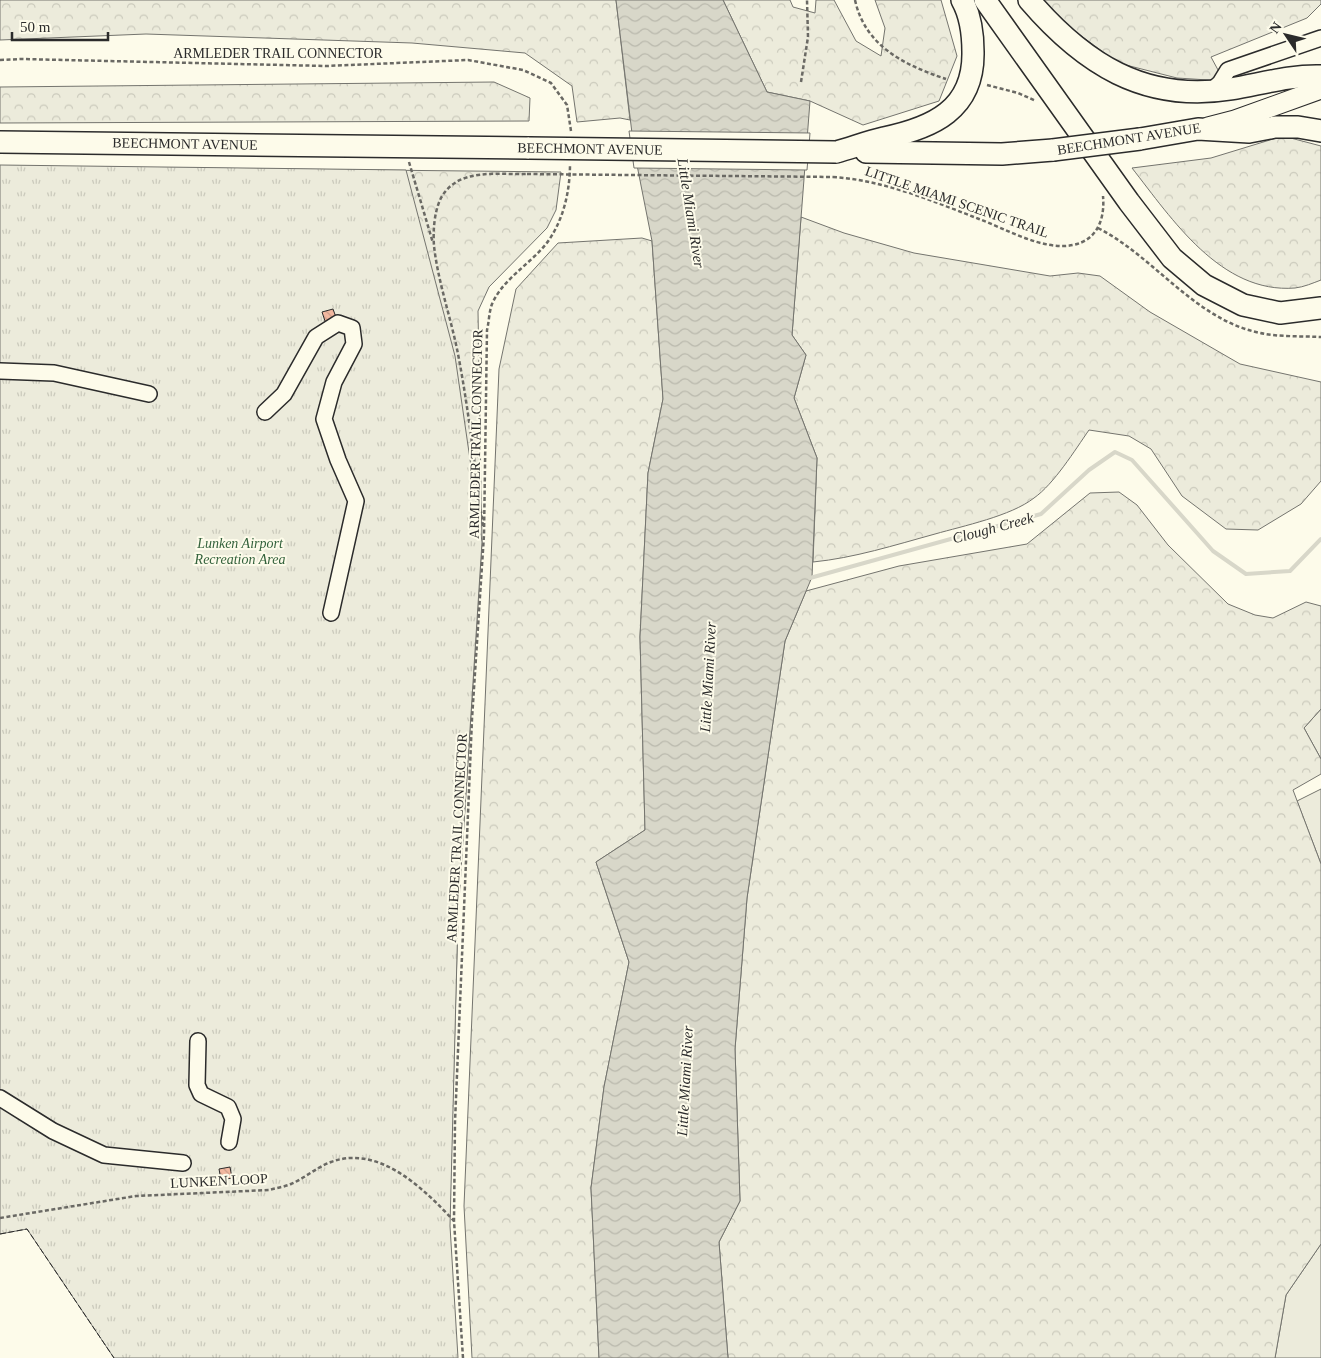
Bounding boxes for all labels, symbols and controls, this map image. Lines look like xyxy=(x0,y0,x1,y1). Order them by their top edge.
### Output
scale bar xyxy=(12,10,109,42)
north arrow xyxy=(1261,10,1311,60)
text: 50 m xyxy=(20,19,51,35)
text: N xyxy=(1267,19,1285,36)
street label: ARMLEDER TRAIL CONNECTOR xyxy=(173,46,384,61)
street label: BEECHMONT AVENUE xyxy=(1056,120,1202,158)
street label: BEECHMONT AVENUE xyxy=(112,135,258,153)
street label: BEECHMONT AVENUE xyxy=(517,140,663,158)
water label: Little Miami River xyxy=(674,156,708,269)
street label: LITTLE MIAMI SCENIC TRAIL xyxy=(863,163,1051,241)
street label: ARMLEDER TRAIL CONNECTOR xyxy=(467,328,485,539)
water label: Clough Creek xyxy=(951,509,1036,546)
park label: Lunken Airport Recreation Area xyxy=(194,536,285,567)
water label: Little Miami River xyxy=(697,621,719,734)
street label: ARMLEDER TRAIL CONNECTOR xyxy=(444,732,470,943)
water label: Little Miami River xyxy=(674,1025,696,1138)
street label: LUNKEN LOOP xyxy=(170,1171,268,1191)

